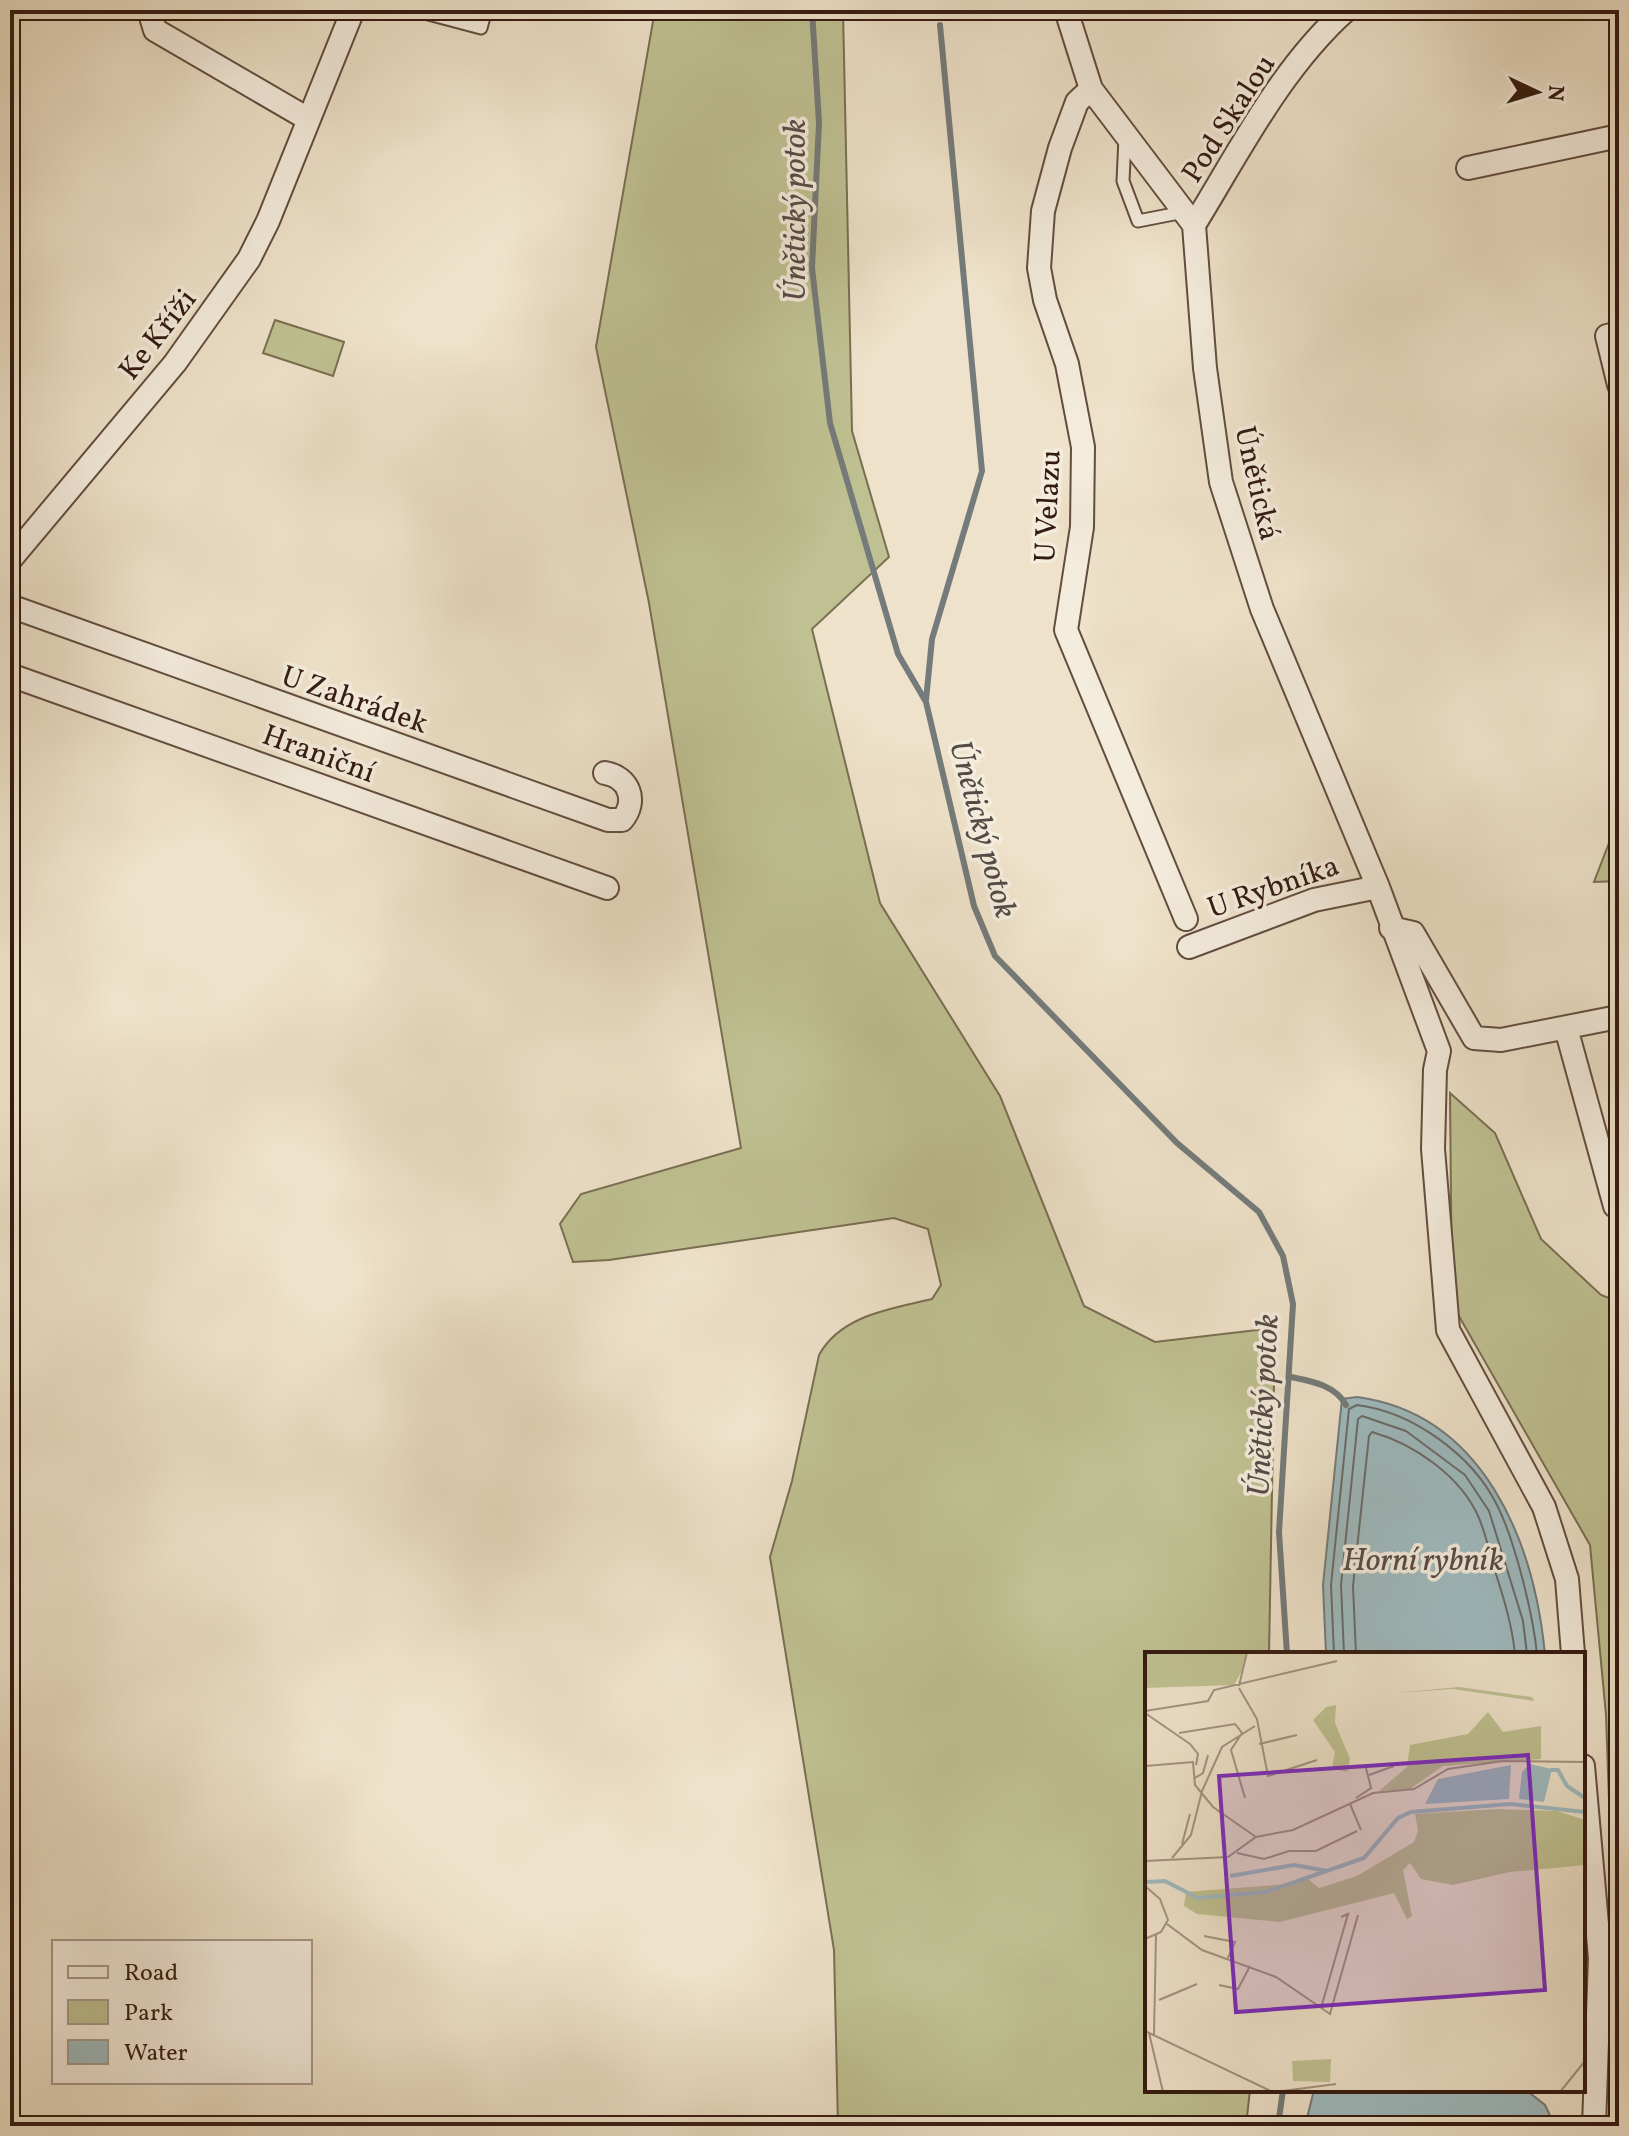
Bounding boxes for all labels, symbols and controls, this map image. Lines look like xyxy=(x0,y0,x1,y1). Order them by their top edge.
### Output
street label: Pod Skalou xyxy=(1172,47,1287,192)
north arrow xyxy=(1497,52,1577,132)
text: N xyxy=(1538,84,1570,102)
water label: Únětický potok xyxy=(775,119,819,301)
street label: Ke Kříži xyxy=(110,281,208,390)
street label: Únětická xyxy=(1223,422,1290,545)
street label: U Velazu xyxy=(1025,448,1073,564)
street label: U Zahrádek xyxy=(275,656,434,746)
street label: Hraniční xyxy=(256,715,381,795)
water label: Únětický potok xyxy=(936,736,1026,924)
street label: U Rybníka xyxy=(1202,846,1345,930)
water label: Únětický potok xyxy=(1238,1313,1292,1497)
water label: Horní rybník xyxy=(1342,1540,1504,1584)
inset map xyxy=(1145,1652,1585,2092)
legend xyxy=(52,1940,312,2084)
text: Road xyxy=(124,1957,178,1991)
text: Park xyxy=(124,1997,173,2031)
text: Water xyxy=(124,2037,188,2071)

